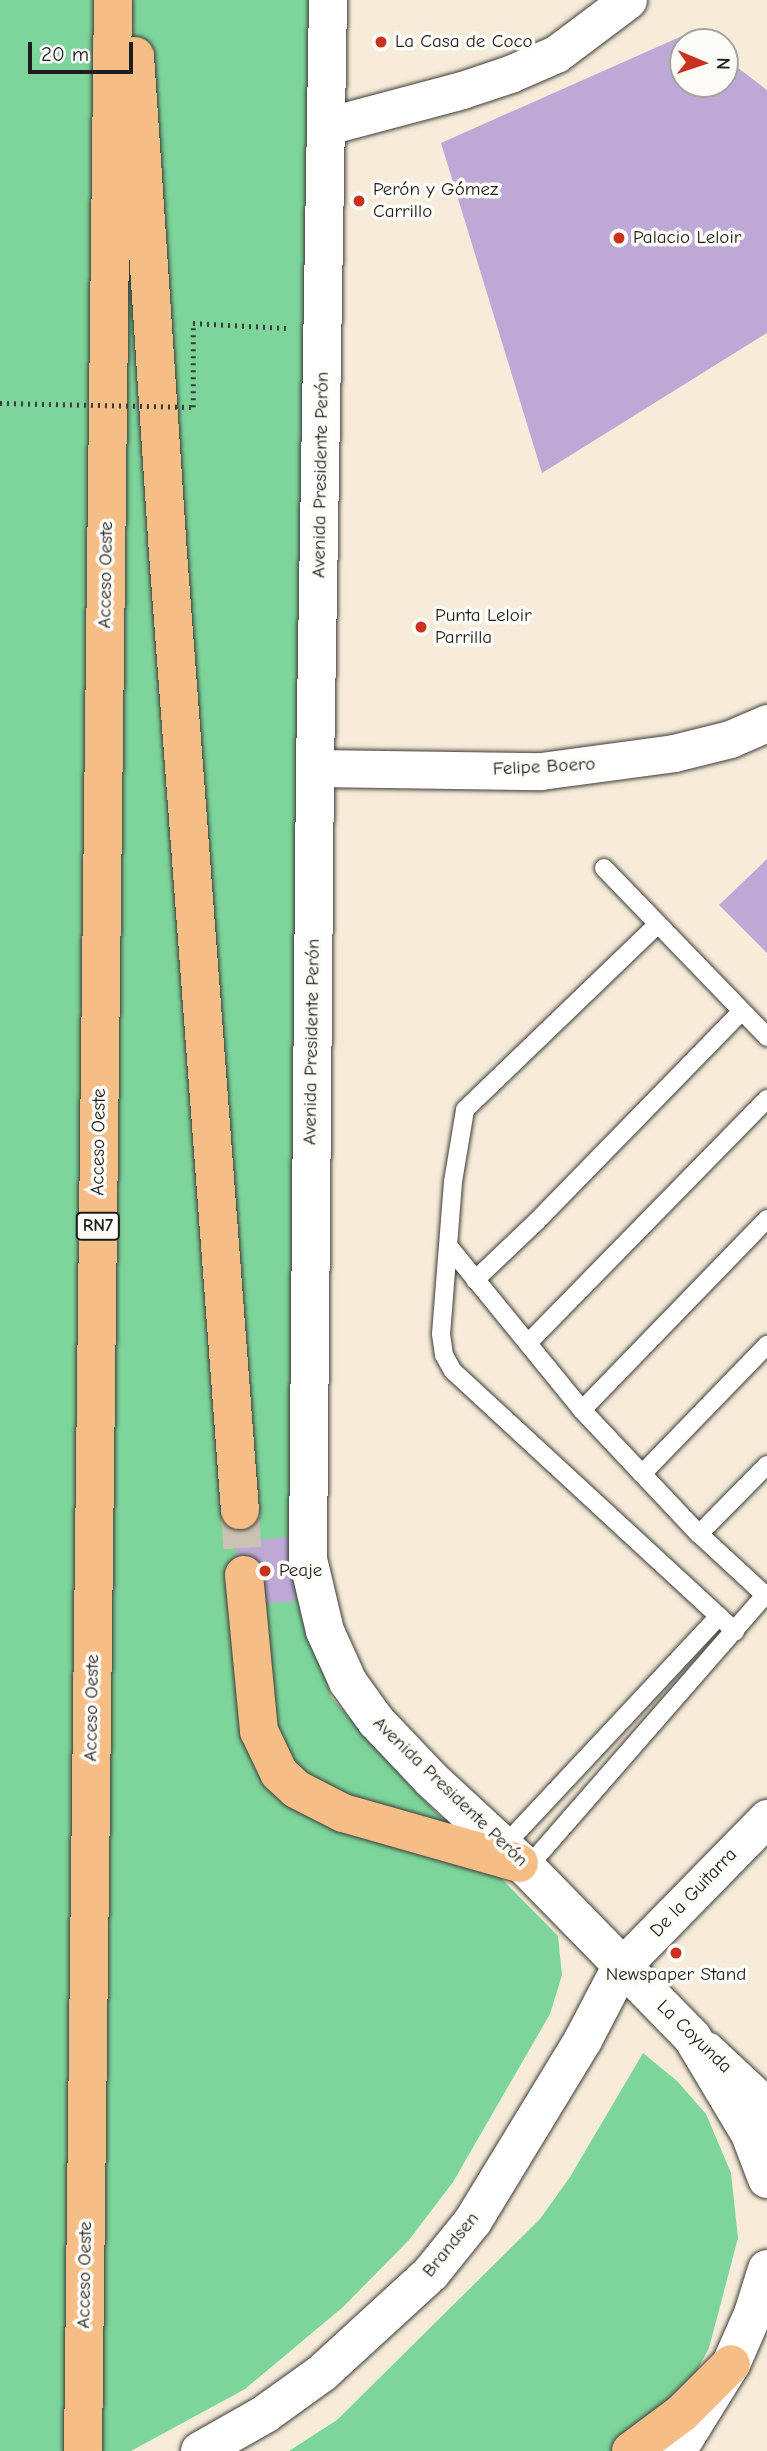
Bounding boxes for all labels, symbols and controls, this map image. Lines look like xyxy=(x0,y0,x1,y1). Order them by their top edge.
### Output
scale bar xyxy=(32,28,136,72)
north arrow xyxy=(669,28,739,98)
place label: La Casa de Coco xyxy=(395,31,533,53)
marker: La Casa de Coco xyxy=(373,34,389,50)
text: 20 m xyxy=(41,42,89,66)
text: N xyxy=(712,57,734,70)
place label: Perón y Gómez Carrillo xyxy=(373,179,498,223)
marker: Perón y Gómez Carrillo xyxy=(351,193,367,209)
place label: Palacio Leloir xyxy=(633,227,741,249)
marker: Palacio Leloir xyxy=(611,230,627,246)
street label: Avenida Presidente Perón xyxy=(308,372,334,578)
street label: Acceso Oeste xyxy=(94,521,118,629)
place label: Punta Leloir Parrilla xyxy=(435,605,532,649)
marker: Punta Leloir Parrilla xyxy=(413,619,429,635)
street label: Felipe Boero xyxy=(492,753,596,781)
street label: Avenida Presidente Perón xyxy=(299,939,325,1145)
street label: Acceso Oeste xyxy=(87,1088,111,1196)
road number: RN7 xyxy=(75,1212,121,1240)
place label: Peaje xyxy=(279,1560,322,1582)
marker: Peaje xyxy=(257,1563,273,1579)
street label: Acceso Oeste xyxy=(80,1654,104,1762)
street label: Avenida Presidente Perón xyxy=(368,1712,532,1872)
street label: De la Guitarra xyxy=(646,1844,742,1942)
marker: Newspaper Stand xyxy=(668,1945,684,1961)
place label: Newspaper Stand xyxy=(606,1964,746,1986)
street label: La Coyunda xyxy=(652,1996,736,2078)
street label: Brandsen xyxy=(418,2208,484,2282)
street label: Acceso Oeste xyxy=(73,2221,97,2329)

